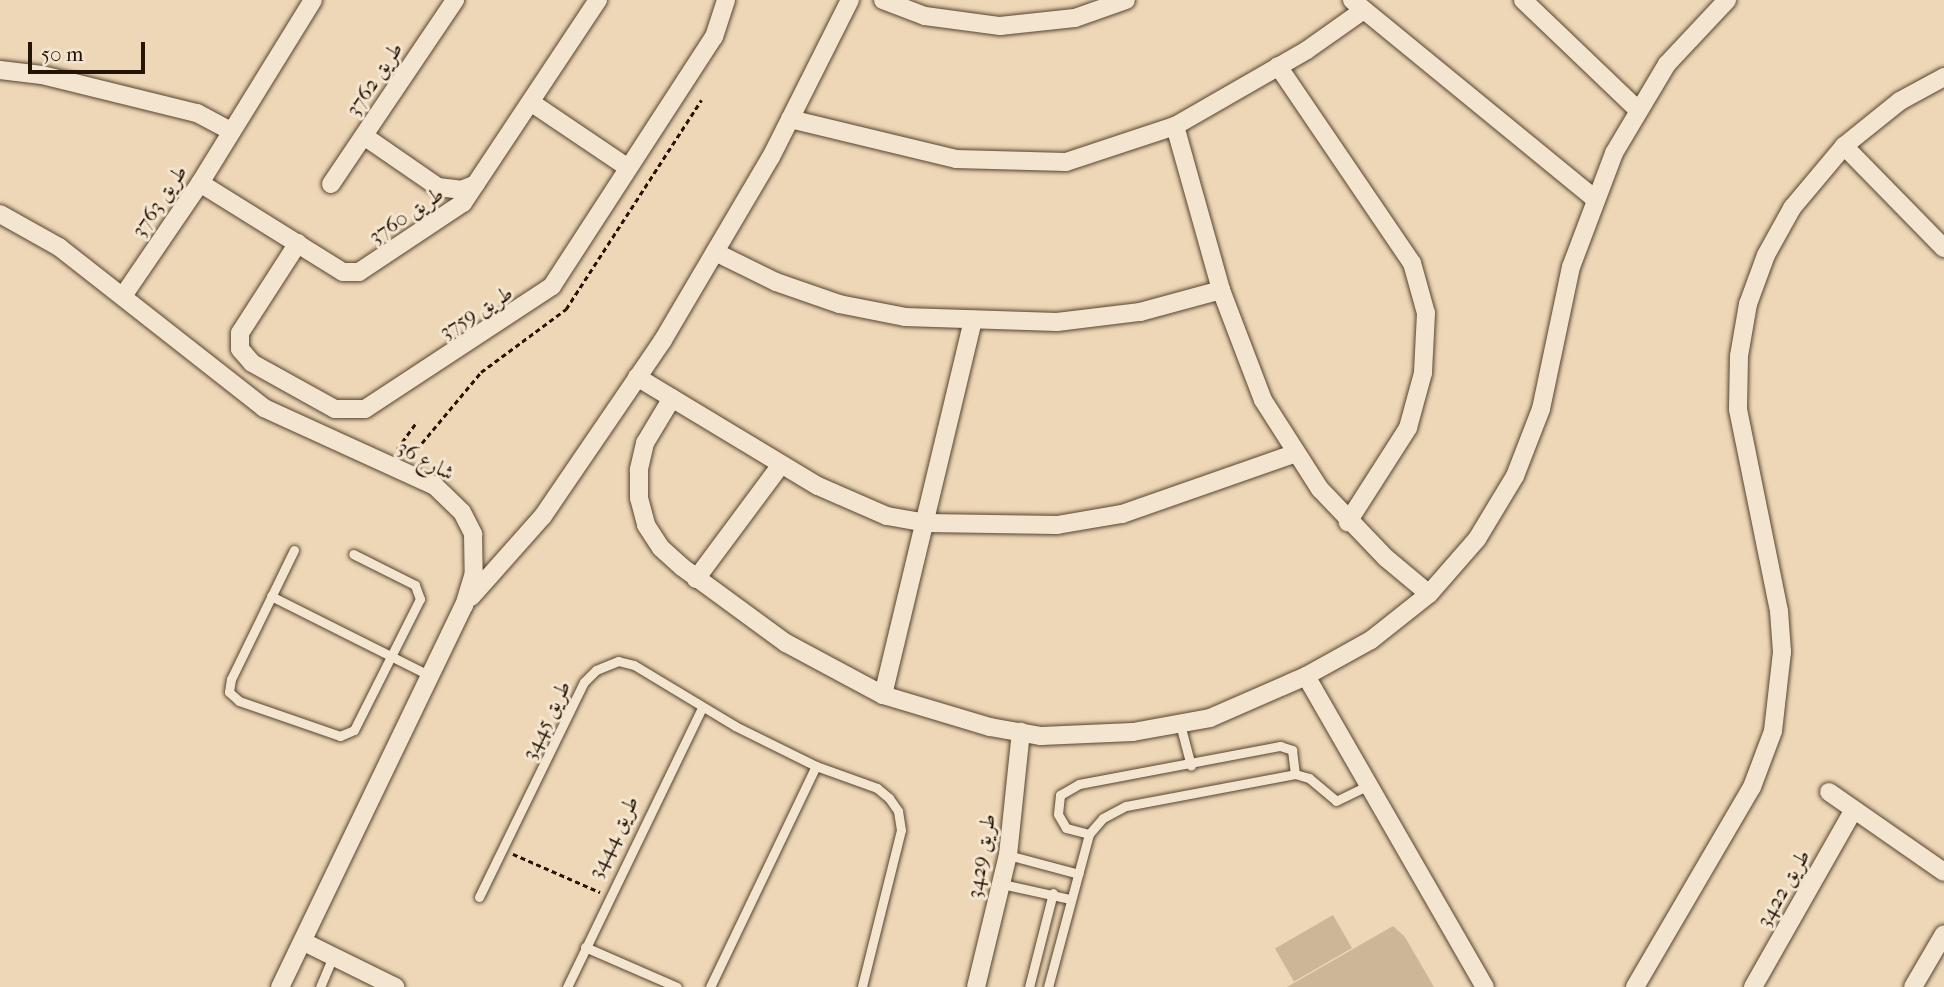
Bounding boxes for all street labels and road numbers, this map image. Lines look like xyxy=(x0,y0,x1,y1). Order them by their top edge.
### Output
street label: طريق 3762 xyxy=(340,37,408,121)
street label: طريق 3763 xyxy=(126,160,192,242)
street label: طريق 3760 xyxy=(364,181,448,249)
street label: طريق 3759 xyxy=(435,280,517,344)
street label: شارع 36 xyxy=(393,434,459,486)
street label: طريق 3445 xyxy=(516,676,576,764)
street label: طريق 3444 xyxy=(582,792,644,882)
street label: طريق 3429 xyxy=(961,812,1001,900)
street label: طريق 3422 xyxy=(1751,845,1815,931)

